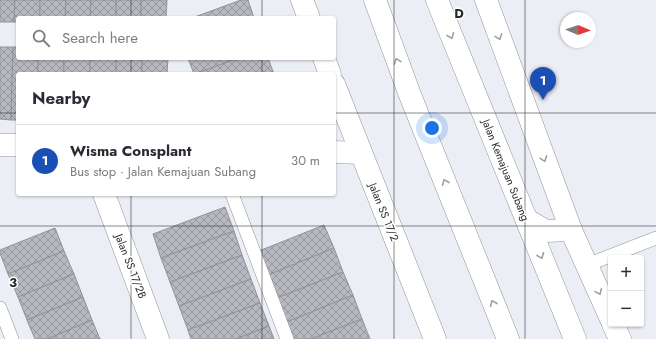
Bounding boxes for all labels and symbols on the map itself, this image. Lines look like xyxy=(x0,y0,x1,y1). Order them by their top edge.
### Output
text: D xyxy=(454,4,464,23)
north arrow xyxy=(560,12,596,48)
one-way arrow xyxy=(447,33,455,40)
one-way arrow xyxy=(495,33,503,40)
one-way arrow xyxy=(394,58,402,65)
pin: 1 xyxy=(530,67,556,100)
street label: Jalan Kemajuan Subang xyxy=(477,115,534,223)
your location xyxy=(422,118,442,138)
one-way arrow xyxy=(540,155,548,162)
street label: Jalan SS 17/2 xyxy=(364,179,403,244)
one-way arrow xyxy=(441,179,449,186)
street label: Jalan SS 17/2B xyxy=(111,230,151,301)
one-way arrow xyxy=(537,252,545,259)
text: 3 xyxy=(9,273,17,292)
one-way arrow xyxy=(594,287,602,295)
one-way arrow xyxy=(490,299,498,306)

